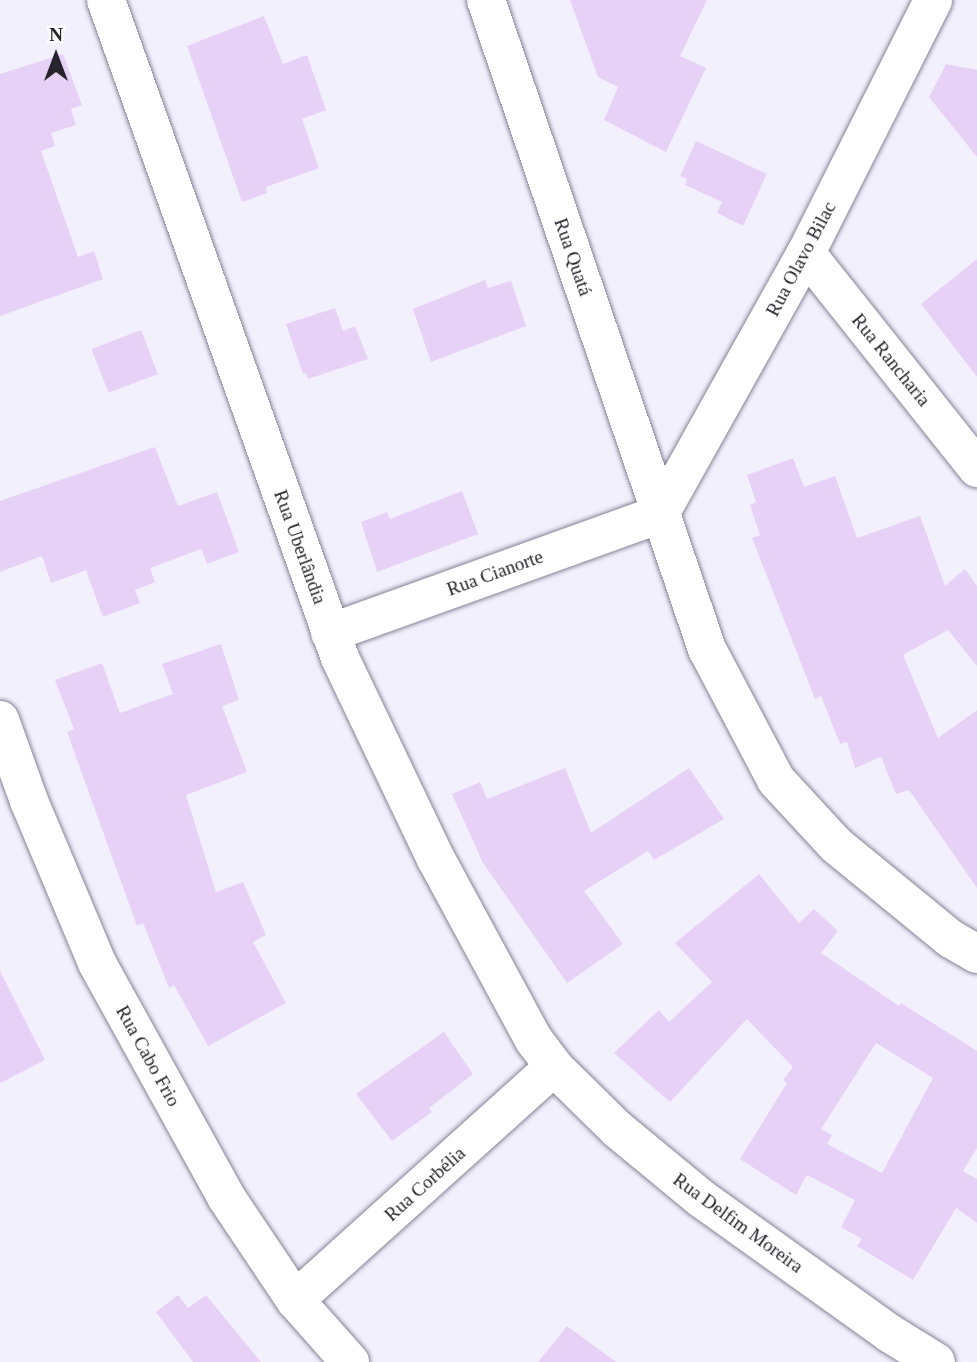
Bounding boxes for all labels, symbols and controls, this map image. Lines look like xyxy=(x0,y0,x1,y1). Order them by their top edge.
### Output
north arrow xyxy=(21,21,91,91)
text: N xyxy=(49,24,63,45)
street label: Rua Olavo Bilac xyxy=(761,198,841,320)
street label: Rua Quatá xyxy=(549,215,597,299)
street label: Rua Rancharia xyxy=(847,309,935,411)
street label: Rua Uberlândia xyxy=(269,487,331,607)
street label: Rua Cianorte xyxy=(444,545,546,601)
street label: Rua Cabo Frio xyxy=(111,1002,185,1110)
street label: Rua Corbélia xyxy=(380,1142,470,1226)
street label: Rua Delfim Moreira xyxy=(669,1168,807,1278)

